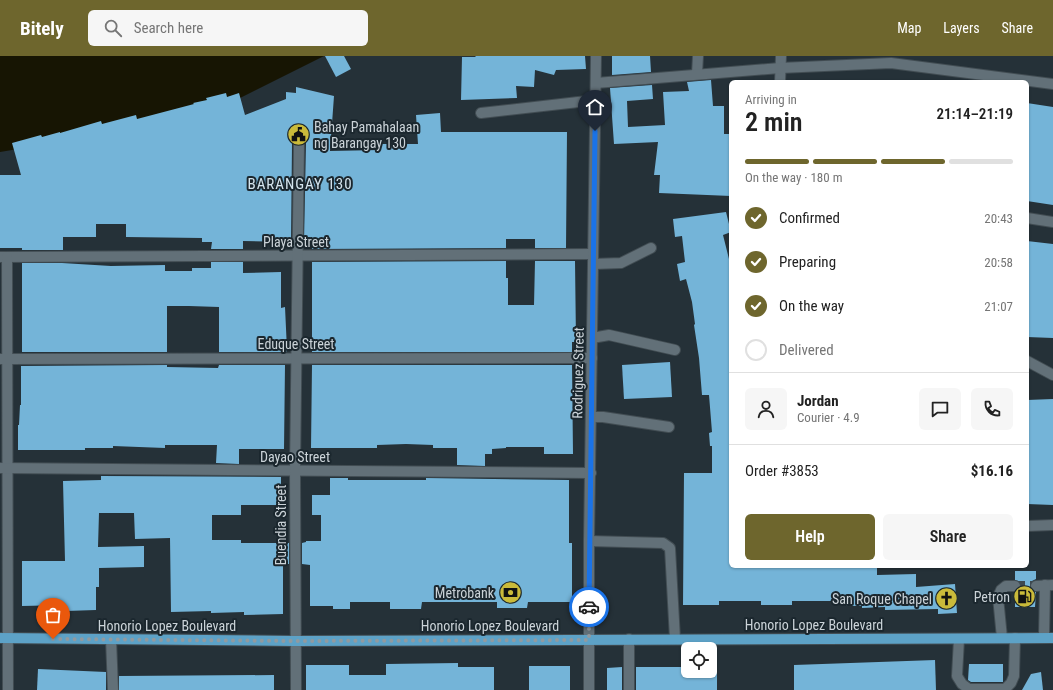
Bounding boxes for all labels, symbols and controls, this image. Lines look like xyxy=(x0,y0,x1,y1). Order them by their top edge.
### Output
search box xyxy=(88,10,368,46)
text: Bitely xyxy=(20,17,64,40)
icon: search xyxy=(102,17,124,39)
text: Search here xyxy=(134,19,203,37)
text: Map xyxy=(897,20,921,36)
text: Layers xyxy=(943,20,980,36)
text: Share xyxy=(1002,20,1033,36)
pin xyxy=(578,90,612,131)
text: Arriving in xyxy=(745,92,797,107)
icon: home xyxy=(584,96,606,118)
text: 21:14–21:19 xyxy=(936,105,1013,123)
text: 2 min xyxy=(745,107,803,137)
place label: Bahay Pamahalaan ng Barangay 130 xyxy=(314,119,419,151)
public building icon: Bahay Pamahalaan ng Barangay 130 xyxy=(285,122,311,148)
text: On the way · 180 m xyxy=(745,170,842,185)
district label: BARANGAY 130 xyxy=(247,175,353,193)
icon: check xyxy=(745,207,767,229)
text: Confirmed xyxy=(779,209,840,227)
text: 20:43 xyxy=(984,211,1013,226)
street label: Playa Street xyxy=(263,234,329,250)
icon: check xyxy=(745,251,767,273)
text: Preparing xyxy=(779,253,836,271)
text: 20:58 xyxy=(984,255,1013,270)
icon: check xyxy=(745,295,767,317)
text: On the way xyxy=(779,297,844,315)
text: 21:07 xyxy=(984,299,1013,314)
street label: Rodriguez Street xyxy=(569,327,587,419)
street label: Eduque Street xyxy=(258,336,334,352)
text: Delivered xyxy=(779,341,834,359)
button: person xyxy=(745,388,787,430)
button: chat xyxy=(919,388,961,430)
button: phone xyxy=(971,388,1013,430)
text: Jordan xyxy=(797,392,839,410)
text: Courier · 4.9 xyxy=(797,410,860,425)
street label: Dayao Street xyxy=(260,449,330,465)
text: Order #3853 xyxy=(745,462,819,480)
text: $16.16 xyxy=(971,462,1013,480)
street label: Buendia Street xyxy=(273,485,289,565)
button: Help xyxy=(745,514,875,560)
button: Share xyxy=(883,514,1013,560)
bank icon: Metrobank xyxy=(497,580,523,606)
fuel station icon: Petron xyxy=(1012,584,1038,610)
place label: Metrobank xyxy=(435,585,495,601)
church icon: San Roque Chapel xyxy=(934,586,960,612)
courier xyxy=(569,587,609,627)
place label: Petron xyxy=(974,589,1010,605)
place label: San Roque Chapel xyxy=(832,591,932,607)
icon: car xyxy=(578,596,600,618)
pin xyxy=(36,598,70,639)
icon: bag xyxy=(42,604,64,626)
street label: Honorio Lopez Boulevard xyxy=(745,617,883,633)
street label: Honorio Lopez Boulevard xyxy=(98,618,236,634)
street label: Honorio Lopez Boulevard xyxy=(421,618,559,634)
map controls xyxy=(681,642,717,678)
button: locate xyxy=(681,642,717,678)

